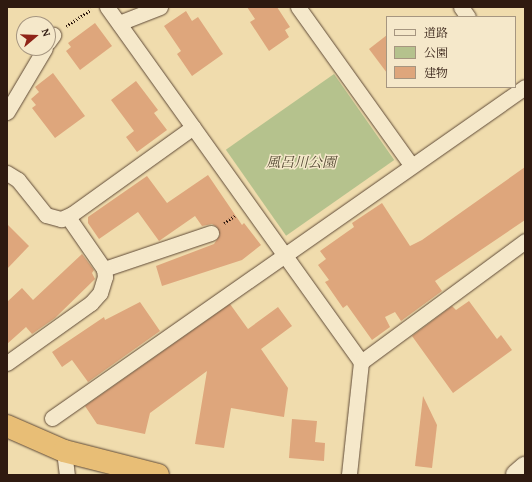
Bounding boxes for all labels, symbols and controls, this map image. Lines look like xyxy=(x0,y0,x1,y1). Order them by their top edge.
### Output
north arrow xyxy=(16,16,56,56)
legend xyxy=(386,16,516,88)
text: 道路 xyxy=(424,24,448,41)
text: N xyxy=(38,26,55,38)
text: 公園 xyxy=(424,44,448,61)
text: 建物 xyxy=(424,64,448,81)
park label: 風呂川公園 xyxy=(266,154,336,170)

